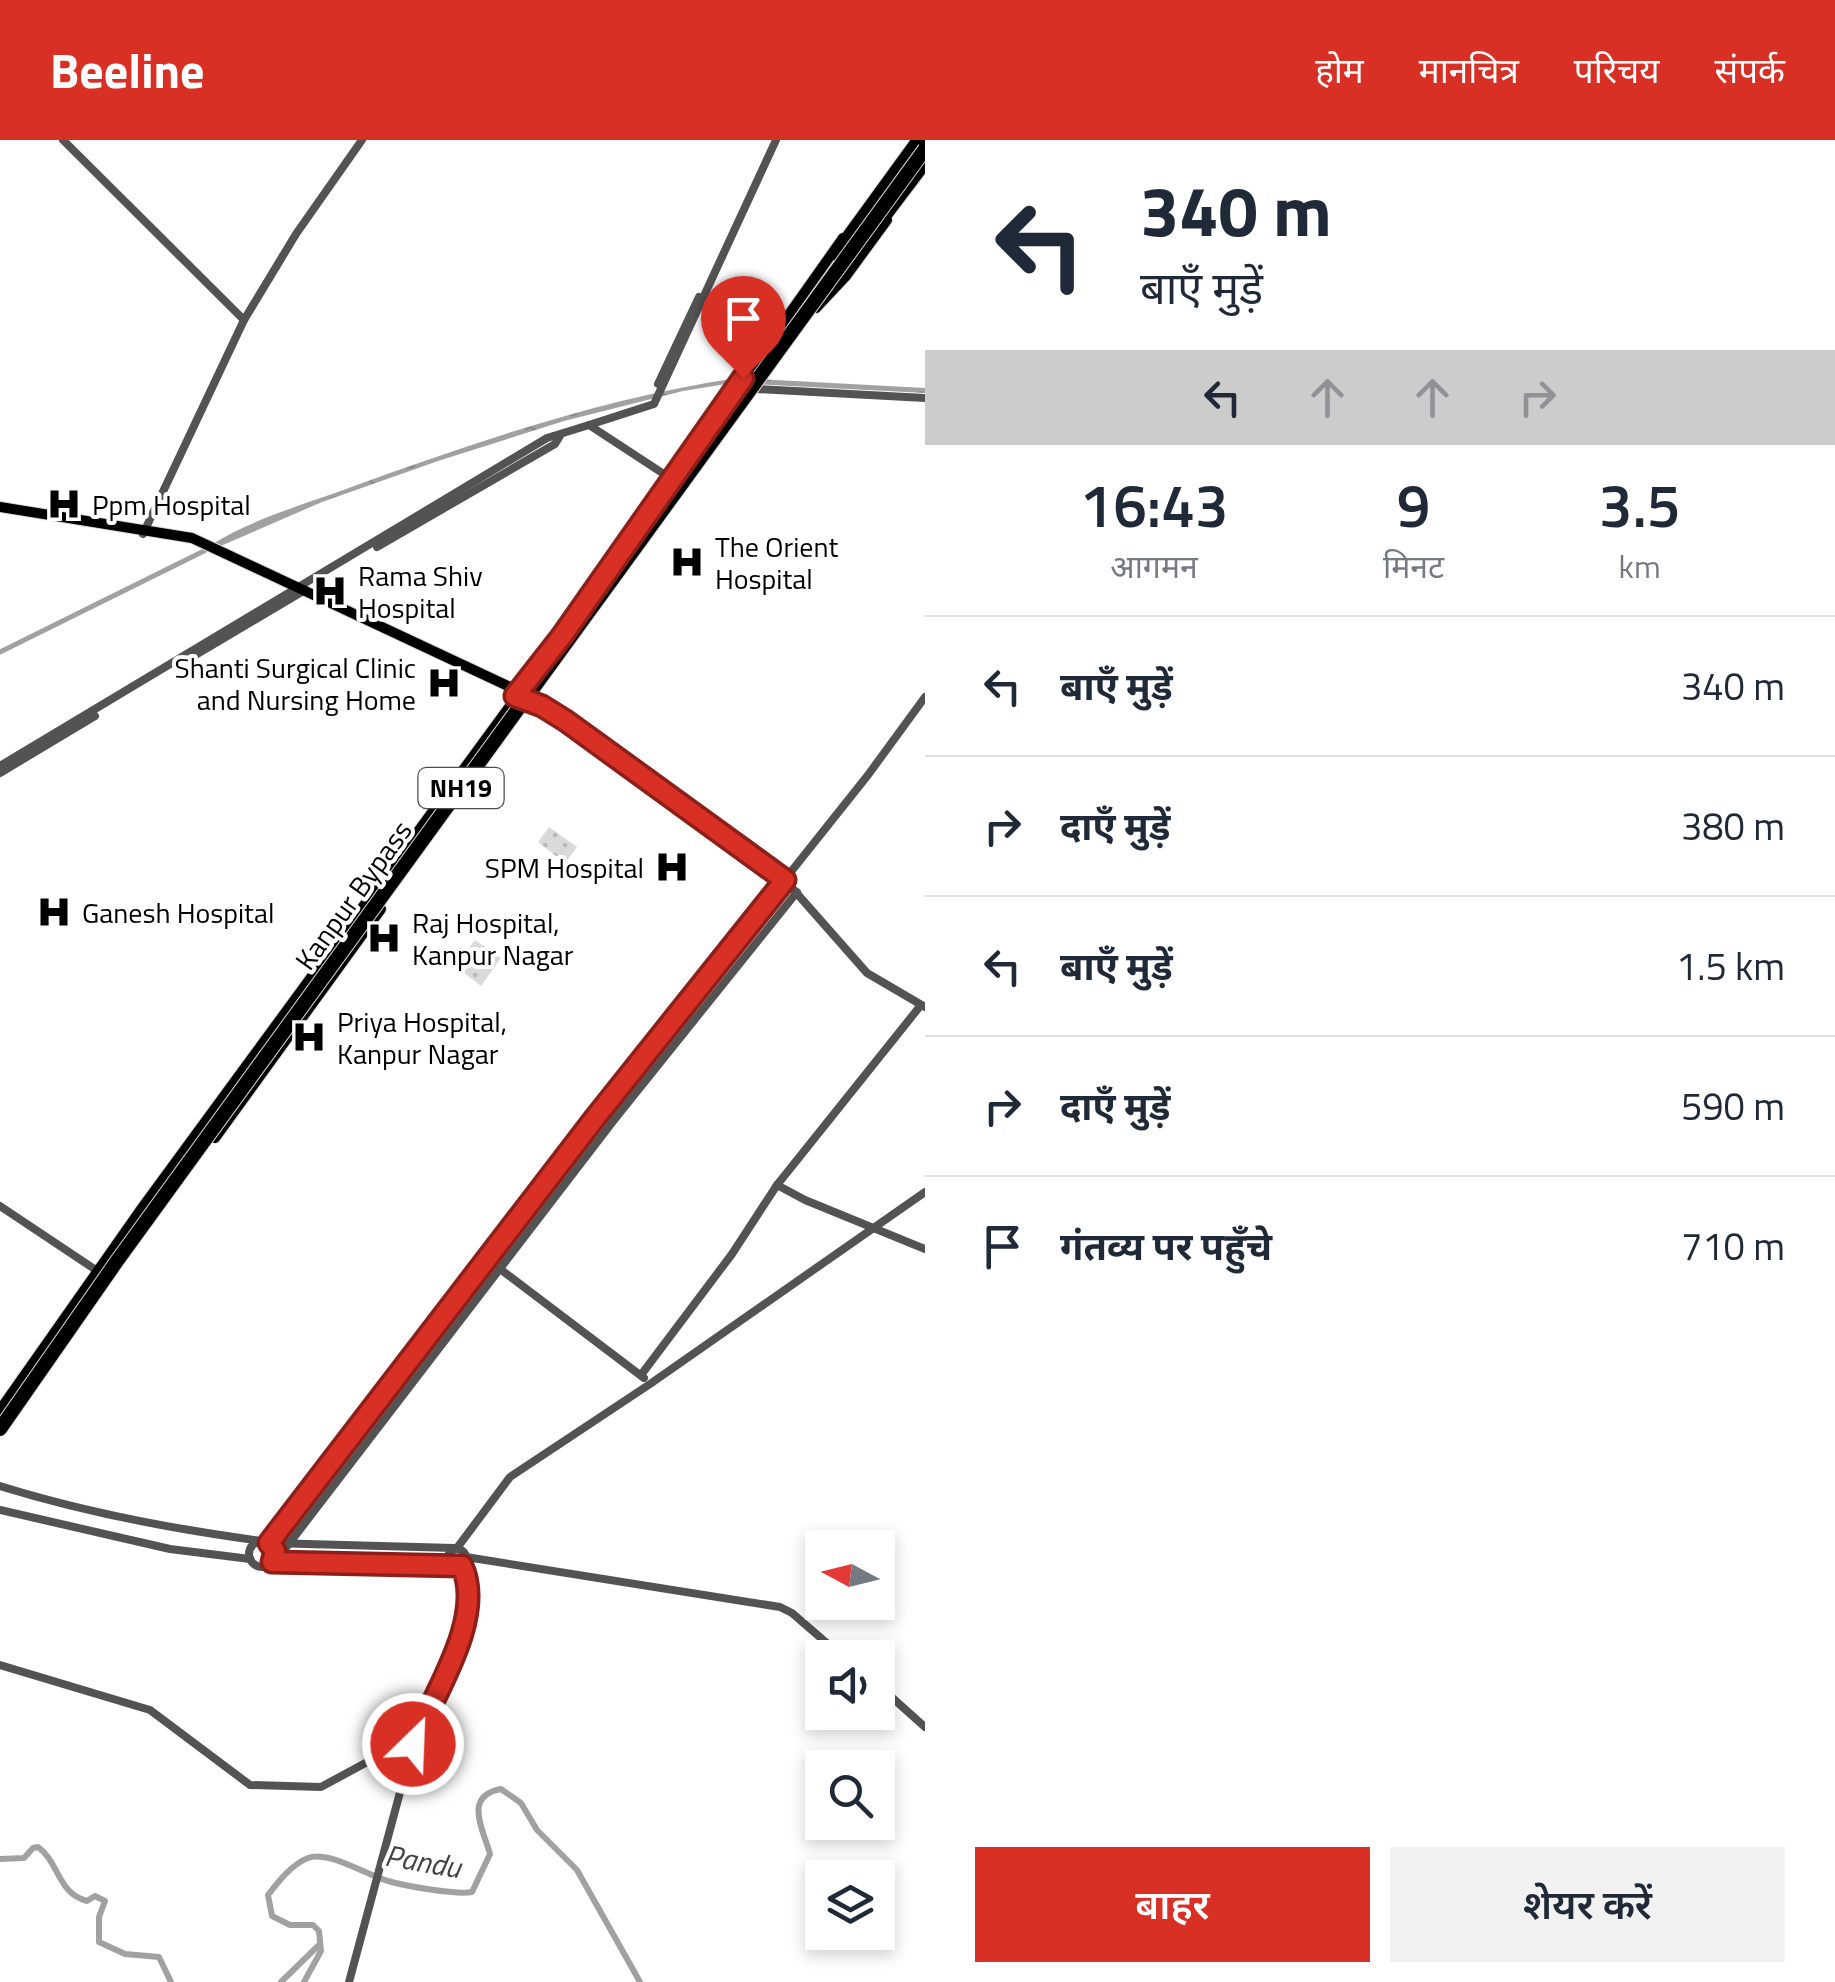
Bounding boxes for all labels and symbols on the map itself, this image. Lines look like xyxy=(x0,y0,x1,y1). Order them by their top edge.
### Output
pin xyxy=(701,276,786,379)
place label: Ppm Hospital xyxy=(92,483,251,526)
hospital icon: Ppm Hospital xyxy=(45,485,83,523)
place label: The Orient Hospital xyxy=(715,525,838,600)
hospital icon: The Orient Hospital xyxy=(668,543,706,581)
place label: Rama Shiv Hospital xyxy=(358,554,483,629)
hospital icon: Rama Shiv Hospital xyxy=(311,572,349,610)
place label: Shanti Surgical Clinic and Nursing Home xyxy=(175,646,416,721)
hospital icon: Shanti Surgical Clinic and Nursing Home xyxy=(425,664,463,702)
road number: NH19 xyxy=(418,768,504,808)
street label: Kanpur Bypass xyxy=(284,811,422,979)
place label: SPM Hospital xyxy=(485,846,644,889)
hospital icon: SPM Hospital xyxy=(653,848,691,886)
place label: Ganesh Hospital xyxy=(82,891,274,934)
hospital icon: Ganesh Hospital xyxy=(35,893,73,931)
place label: Raj Hospital, Kanpur Nagar xyxy=(412,901,574,976)
hospital icon: Raj Hospital, Kanpur Nagar xyxy=(365,919,403,957)
place label: Priya Hospital, Kanpur Nagar xyxy=(337,1000,507,1075)
hospital icon: Priya Hospital, Kanpur Nagar xyxy=(290,1018,328,1056)
north arrow xyxy=(805,1530,895,1620)
position arrow xyxy=(361,1692,465,1796)
water label: Pandu xyxy=(381,1832,467,1891)

